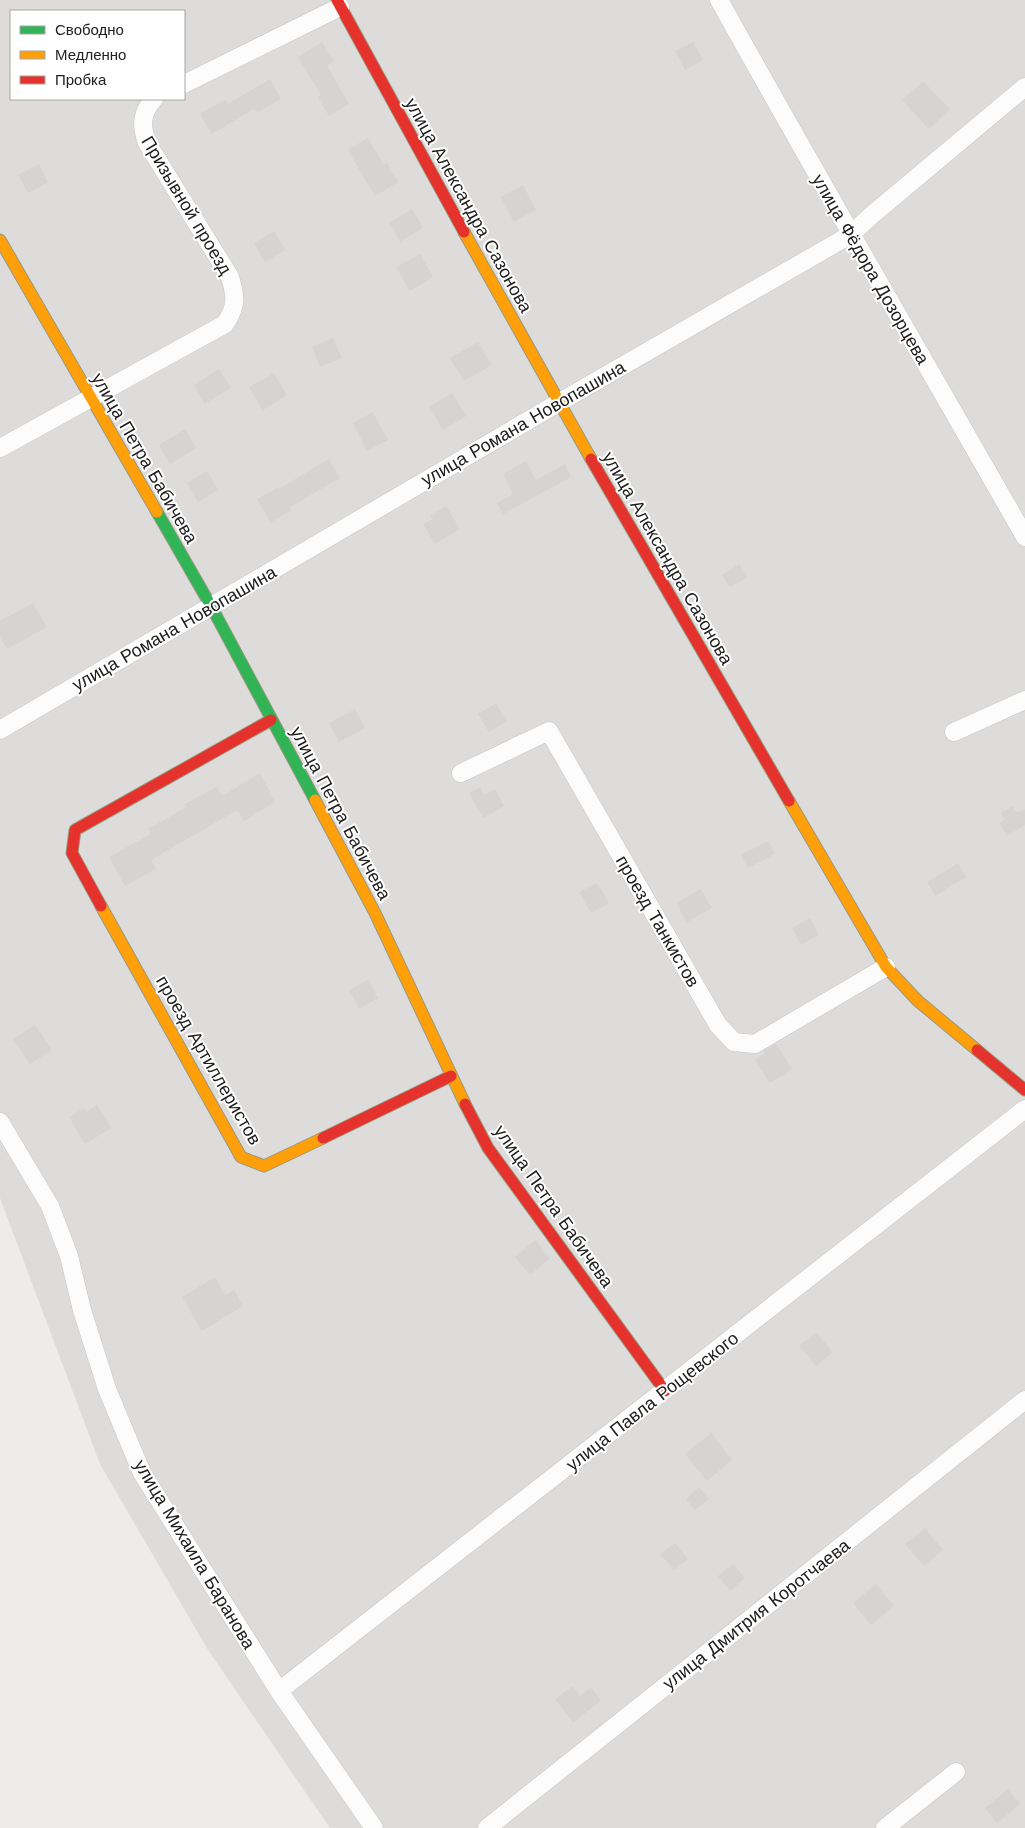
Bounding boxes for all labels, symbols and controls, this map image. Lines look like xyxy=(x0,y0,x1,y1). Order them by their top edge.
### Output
legend xyxy=(10,10,185,100)
text: Свободно xyxy=(55,21,124,39)
text: Медленно xyxy=(55,46,126,64)
text: Пробка xyxy=(55,71,107,89)
street label: улица Александра Сазонова xyxy=(401,94,537,317)
street label: Призывной проезд xyxy=(137,132,237,278)
street label: улица Фёдора Дозорцева xyxy=(808,170,935,369)
street label: улица Романа Новопашина xyxy=(417,355,630,490)
street label: улица Петра Бабичева xyxy=(88,369,203,548)
street label: улица Александра Сазонова xyxy=(598,448,738,669)
street label: улица Романа Новопашина xyxy=(68,560,281,695)
street label: улица Петра Бабичева xyxy=(286,723,396,904)
street label: проезд Танкистов xyxy=(612,851,704,991)
street label: проезд Артиллеристов xyxy=(152,972,266,1148)
street label: улица Петра Бабичева xyxy=(490,1121,619,1292)
street label: улица Павла Рощевского xyxy=(562,1327,742,1475)
street label: улица Михаила Баранова xyxy=(130,1455,260,1653)
street label: улица Дмитрия Коротчаева xyxy=(658,1534,854,1694)

